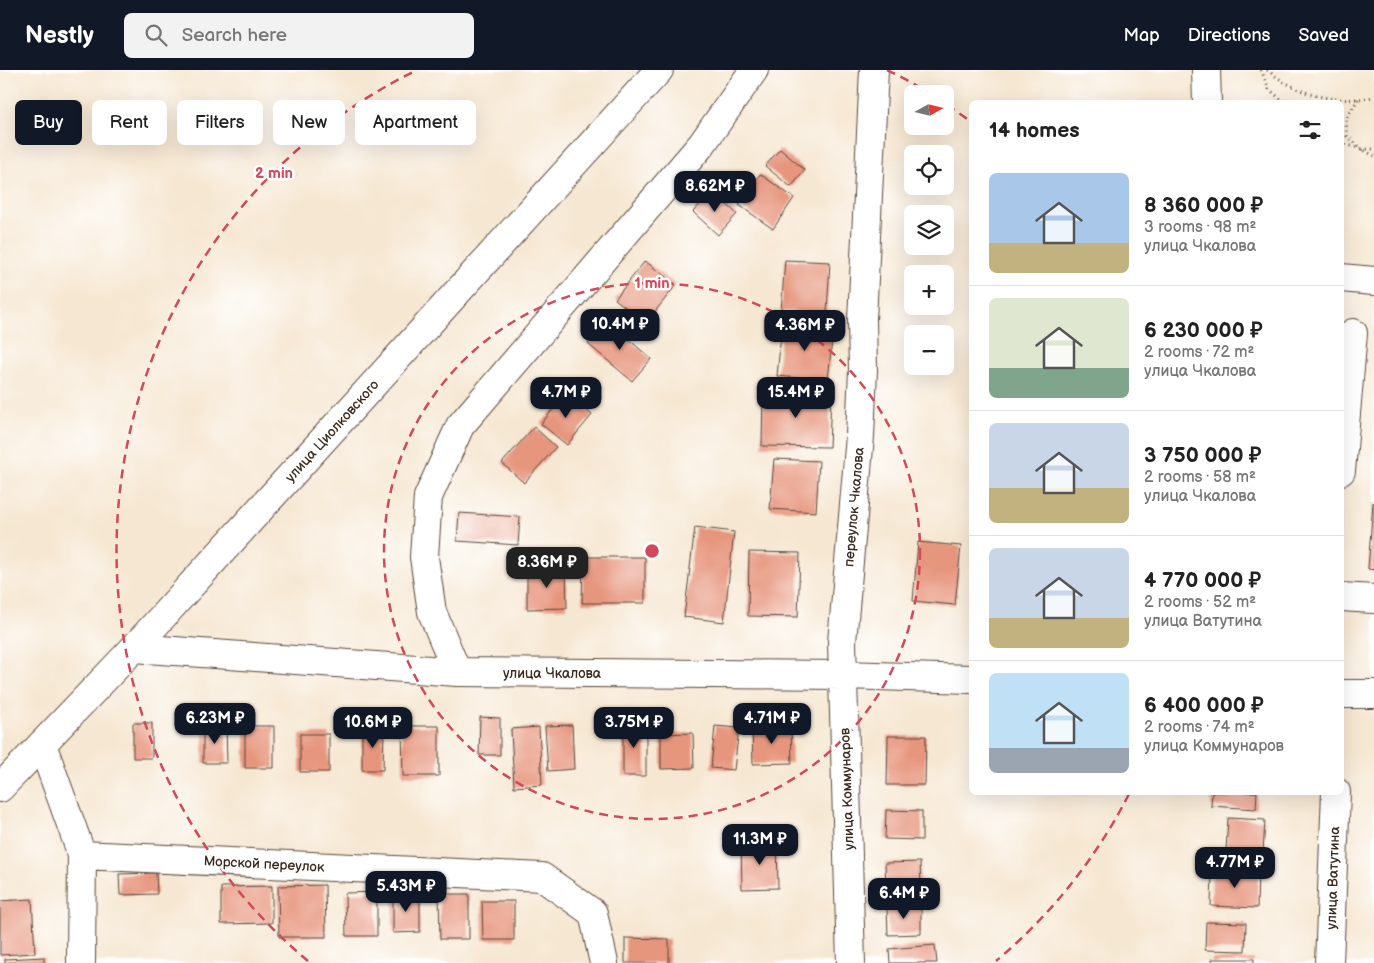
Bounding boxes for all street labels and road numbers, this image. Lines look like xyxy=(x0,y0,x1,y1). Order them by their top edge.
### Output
street label: улица Циолковского xyxy=(282,376,382,486)
street label: переулок Чкалова xyxy=(840,446,868,568)
street label: улица Чкалова xyxy=(503,665,602,682)
street label: улица Коммунаров xyxy=(836,727,858,851)
street label: улица Ватутина xyxy=(1323,825,1343,930)
street label: Морской переулок xyxy=(203,852,325,876)

